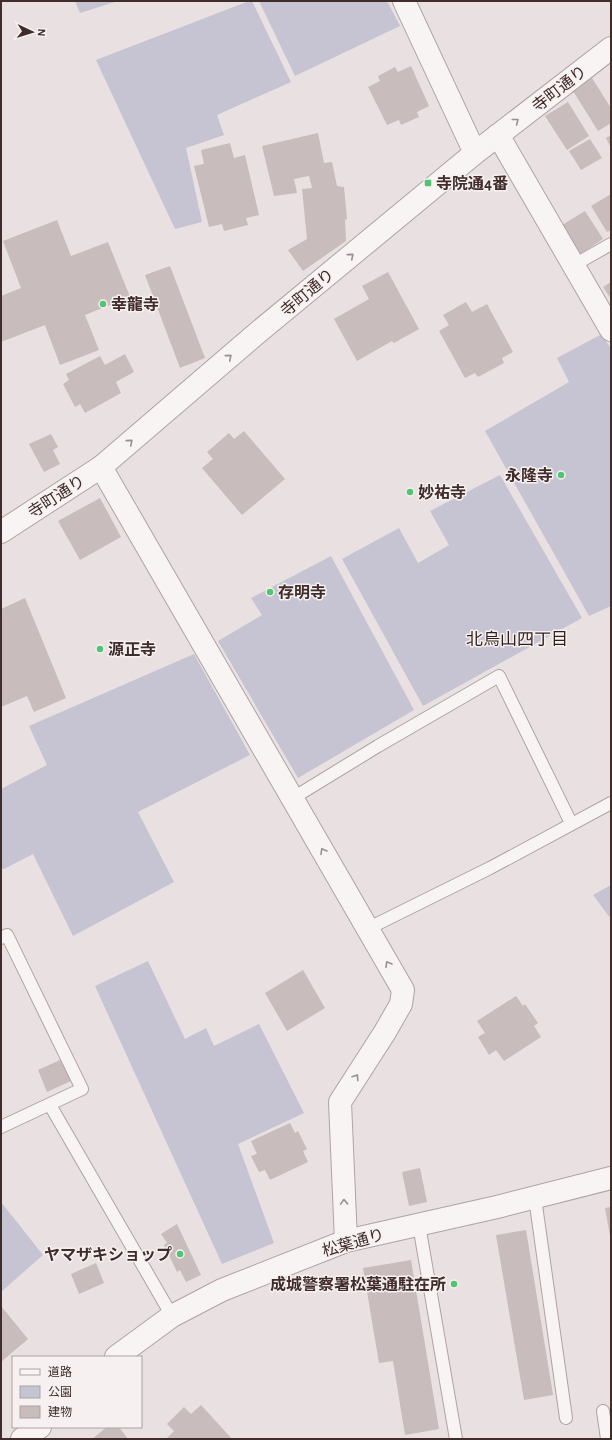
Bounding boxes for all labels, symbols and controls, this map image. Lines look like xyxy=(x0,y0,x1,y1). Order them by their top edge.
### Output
north arrow xyxy=(12,12,52,52)
text: N xyxy=(36,28,47,37)
street label: 寺町通り xyxy=(529,62,590,115)
one-way arrow xyxy=(512,118,519,125)
place label: 寺院通4番 xyxy=(436,175,508,192)
marker: 寺院通4番 xyxy=(423,178,433,188)
one-way arrow xyxy=(346,253,353,260)
street label: 寺町通り xyxy=(277,265,337,319)
place label: 幸龍寺 xyxy=(111,296,159,313)
marker: 幸龍寺 xyxy=(98,299,108,309)
one-way arrow xyxy=(225,355,232,362)
one-way arrow xyxy=(126,439,133,446)
place label: 永隆寺 xyxy=(505,467,553,484)
marker: 永隆寺 xyxy=(556,470,566,480)
street label: 寺町通り xyxy=(25,472,88,521)
place label: 妙祐寺 xyxy=(418,484,466,501)
marker: 妙祐寺 xyxy=(405,487,415,497)
place label: 存明寺 xyxy=(278,584,326,601)
marker: 存明寺 xyxy=(265,587,275,597)
district label: 北烏山四丁目 xyxy=(466,630,568,648)
place label: 源正寺 xyxy=(108,641,156,658)
marker: 源正寺 xyxy=(95,644,105,654)
one-way arrow xyxy=(320,848,327,855)
one-way arrow xyxy=(385,961,392,968)
one-way arrow xyxy=(351,1074,359,1081)
one-way arrow xyxy=(340,1199,348,1205)
street label: 松葉通り xyxy=(320,1225,386,1259)
place label: ヤマザキショップ xyxy=(44,1246,172,1263)
marker: ヤマザキショップ xyxy=(175,1249,185,1259)
place label: 成城警察署松葉通駐在所 xyxy=(270,1275,446,1293)
marker: 成城警察署松葉通駐在所 xyxy=(449,1279,459,1289)
legend xyxy=(12,1356,142,1428)
text: 道路 xyxy=(48,1365,72,1378)
text: 公園 xyxy=(48,1386,72,1398)
text: 建物 xyxy=(48,1405,72,1418)

